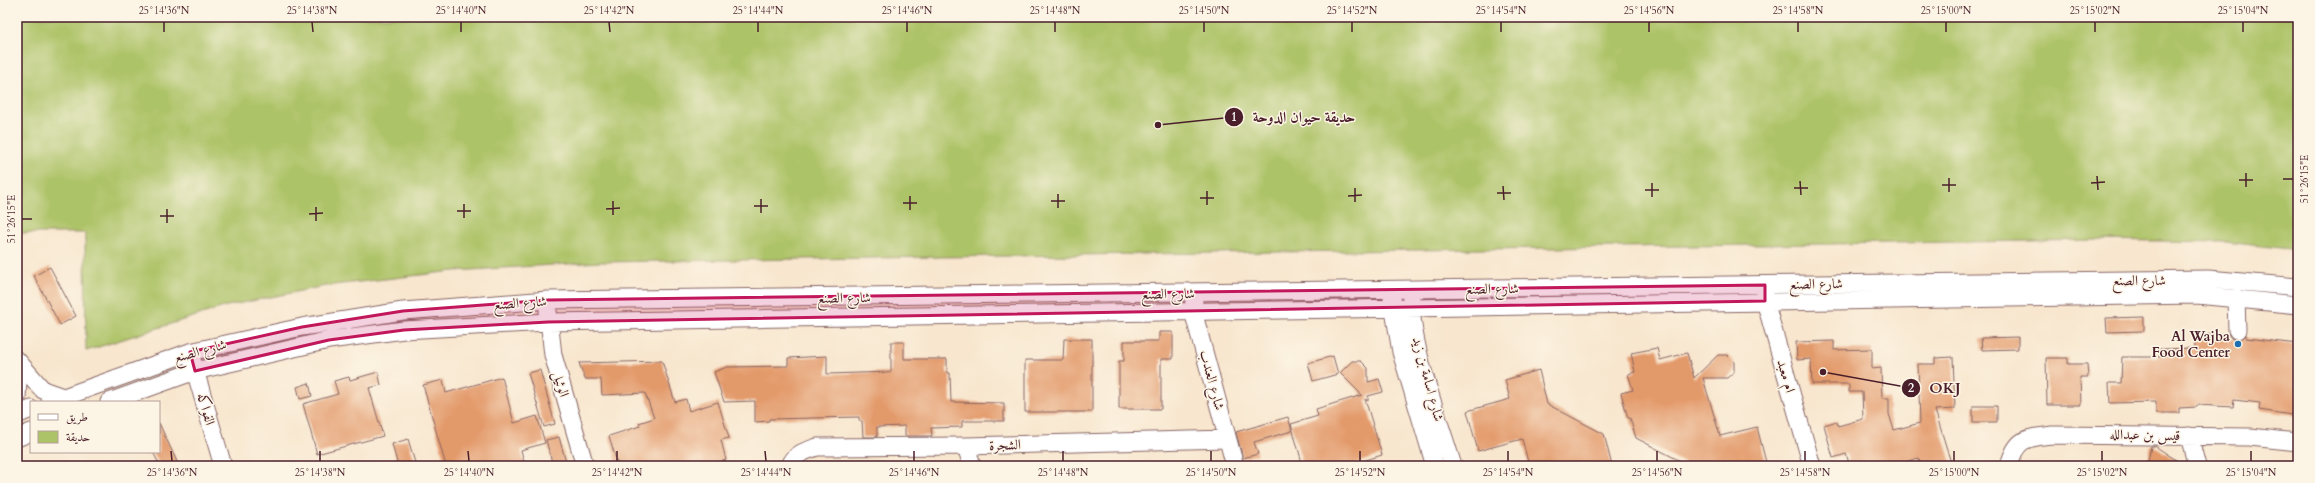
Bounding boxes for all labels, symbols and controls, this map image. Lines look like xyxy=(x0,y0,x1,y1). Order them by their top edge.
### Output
text: 25°14'36"N xyxy=(139,4,190,18)
text: 25°14'38"N xyxy=(287,4,338,18)
text: 25°14'40"N xyxy=(436,4,487,18)
text: 25°14'42"N xyxy=(584,4,635,18)
text: 25°14'44"N xyxy=(733,4,784,18)
text: 25°14'46"N xyxy=(882,4,933,18)
text: 25°14'48"N xyxy=(1030,4,1081,18)
text: 25°14'50"N xyxy=(1179,4,1230,18)
text: 25°14'52"N xyxy=(1327,4,1378,18)
text: 25°14'54"N xyxy=(1476,4,1527,18)
text: 25°14'56"N xyxy=(1624,4,1675,18)
text: 25°14'58"N xyxy=(1773,4,1824,18)
text: 25°15'00"N xyxy=(1921,4,1972,18)
text: 25°15'02"N xyxy=(2070,4,2121,18)
text: 25°15'04"N xyxy=(2218,4,2269,18)
callout: حديقة حيوان الدوحة xyxy=(1224,103,1363,130)
text: حديقة حيوان الدوحة xyxy=(1253,107,1355,127)
text: 1 xyxy=(1231,109,1237,125)
text: 51°26'15"E xyxy=(2298,155,2312,203)
text: 51°26'15"E xyxy=(5,195,19,243)
street label: شارع الصنع xyxy=(2112,271,2166,294)
street label: شارع الصنع xyxy=(1789,274,1843,298)
street label: شارع الصنع xyxy=(1465,279,1519,303)
street label: شارع الصنع xyxy=(1141,284,1195,308)
street label: شارع الصنع xyxy=(817,288,871,312)
street label: شارع الصنع xyxy=(492,292,548,318)
place label: Al Wajba Food Center xyxy=(2152,327,2230,362)
street label: شارع الصنع xyxy=(171,335,230,371)
street label: شارع اسامة بن زيد xyxy=(1406,335,1448,424)
marker: Al Wajba Food Center xyxy=(2233,339,2243,349)
street label: شارع العندب xyxy=(1193,348,1229,413)
street label: ام معبد xyxy=(1769,357,1800,396)
street label: الوثيل xyxy=(547,369,574,399)
callout: OKJ xyxy=(1901,374,1968,401)
text: OKJ xyxy=(1929,378,1961,398)
text: 2 xyxy=(1908,380,1914,396)
street label: الفواكه xyxy=(192,391,220,427)
legend xyxy=(30,401,160,453)
text: طريق xyxy=(66,409,88,425)
street label: قيس بن عبدالله xyxy=(2110,425,2180,445)
text: حديقة xyxy=(66,429,90,445)
street label: الشجرة xyxy=(989,435,1021,455)
text: 25°14'36"N xyxy=(147,466,198,480)
text: 25°14'38"N xyxy=(295,466,346,480)
text: 25°14'40"N xyxy=(444,466,495,480)
text: 25°14'42"N xyxy=(592,466,643,480)
text: 25°14'44"N xyxy=(741,466,792,480)
text: 25°14'46"N xyxy=(889,466,940,480)
text: 25°14'48"N xyxy=(1038,466,1089,480)
text: 25°14'50"N xyxy=(1186,466,1237,480)
text: 25°14'52"N xyxy=(1335,466,1386,480)
text: 25°14'54"N xyxy=(1483,466,1534,480)
text: 25°14'56"N xyxy=(1632,466,1683,480)
text: 25°14'58"N xyxy=(1780,466,1831,480)
text: 25°15'00"N xyxy=(1929,466,1980,480)
text: 25°15'02"N xyxy=(2077,466,2128,480)
text: 25°15'04"N xyxy=(2226,466,2277,480)

